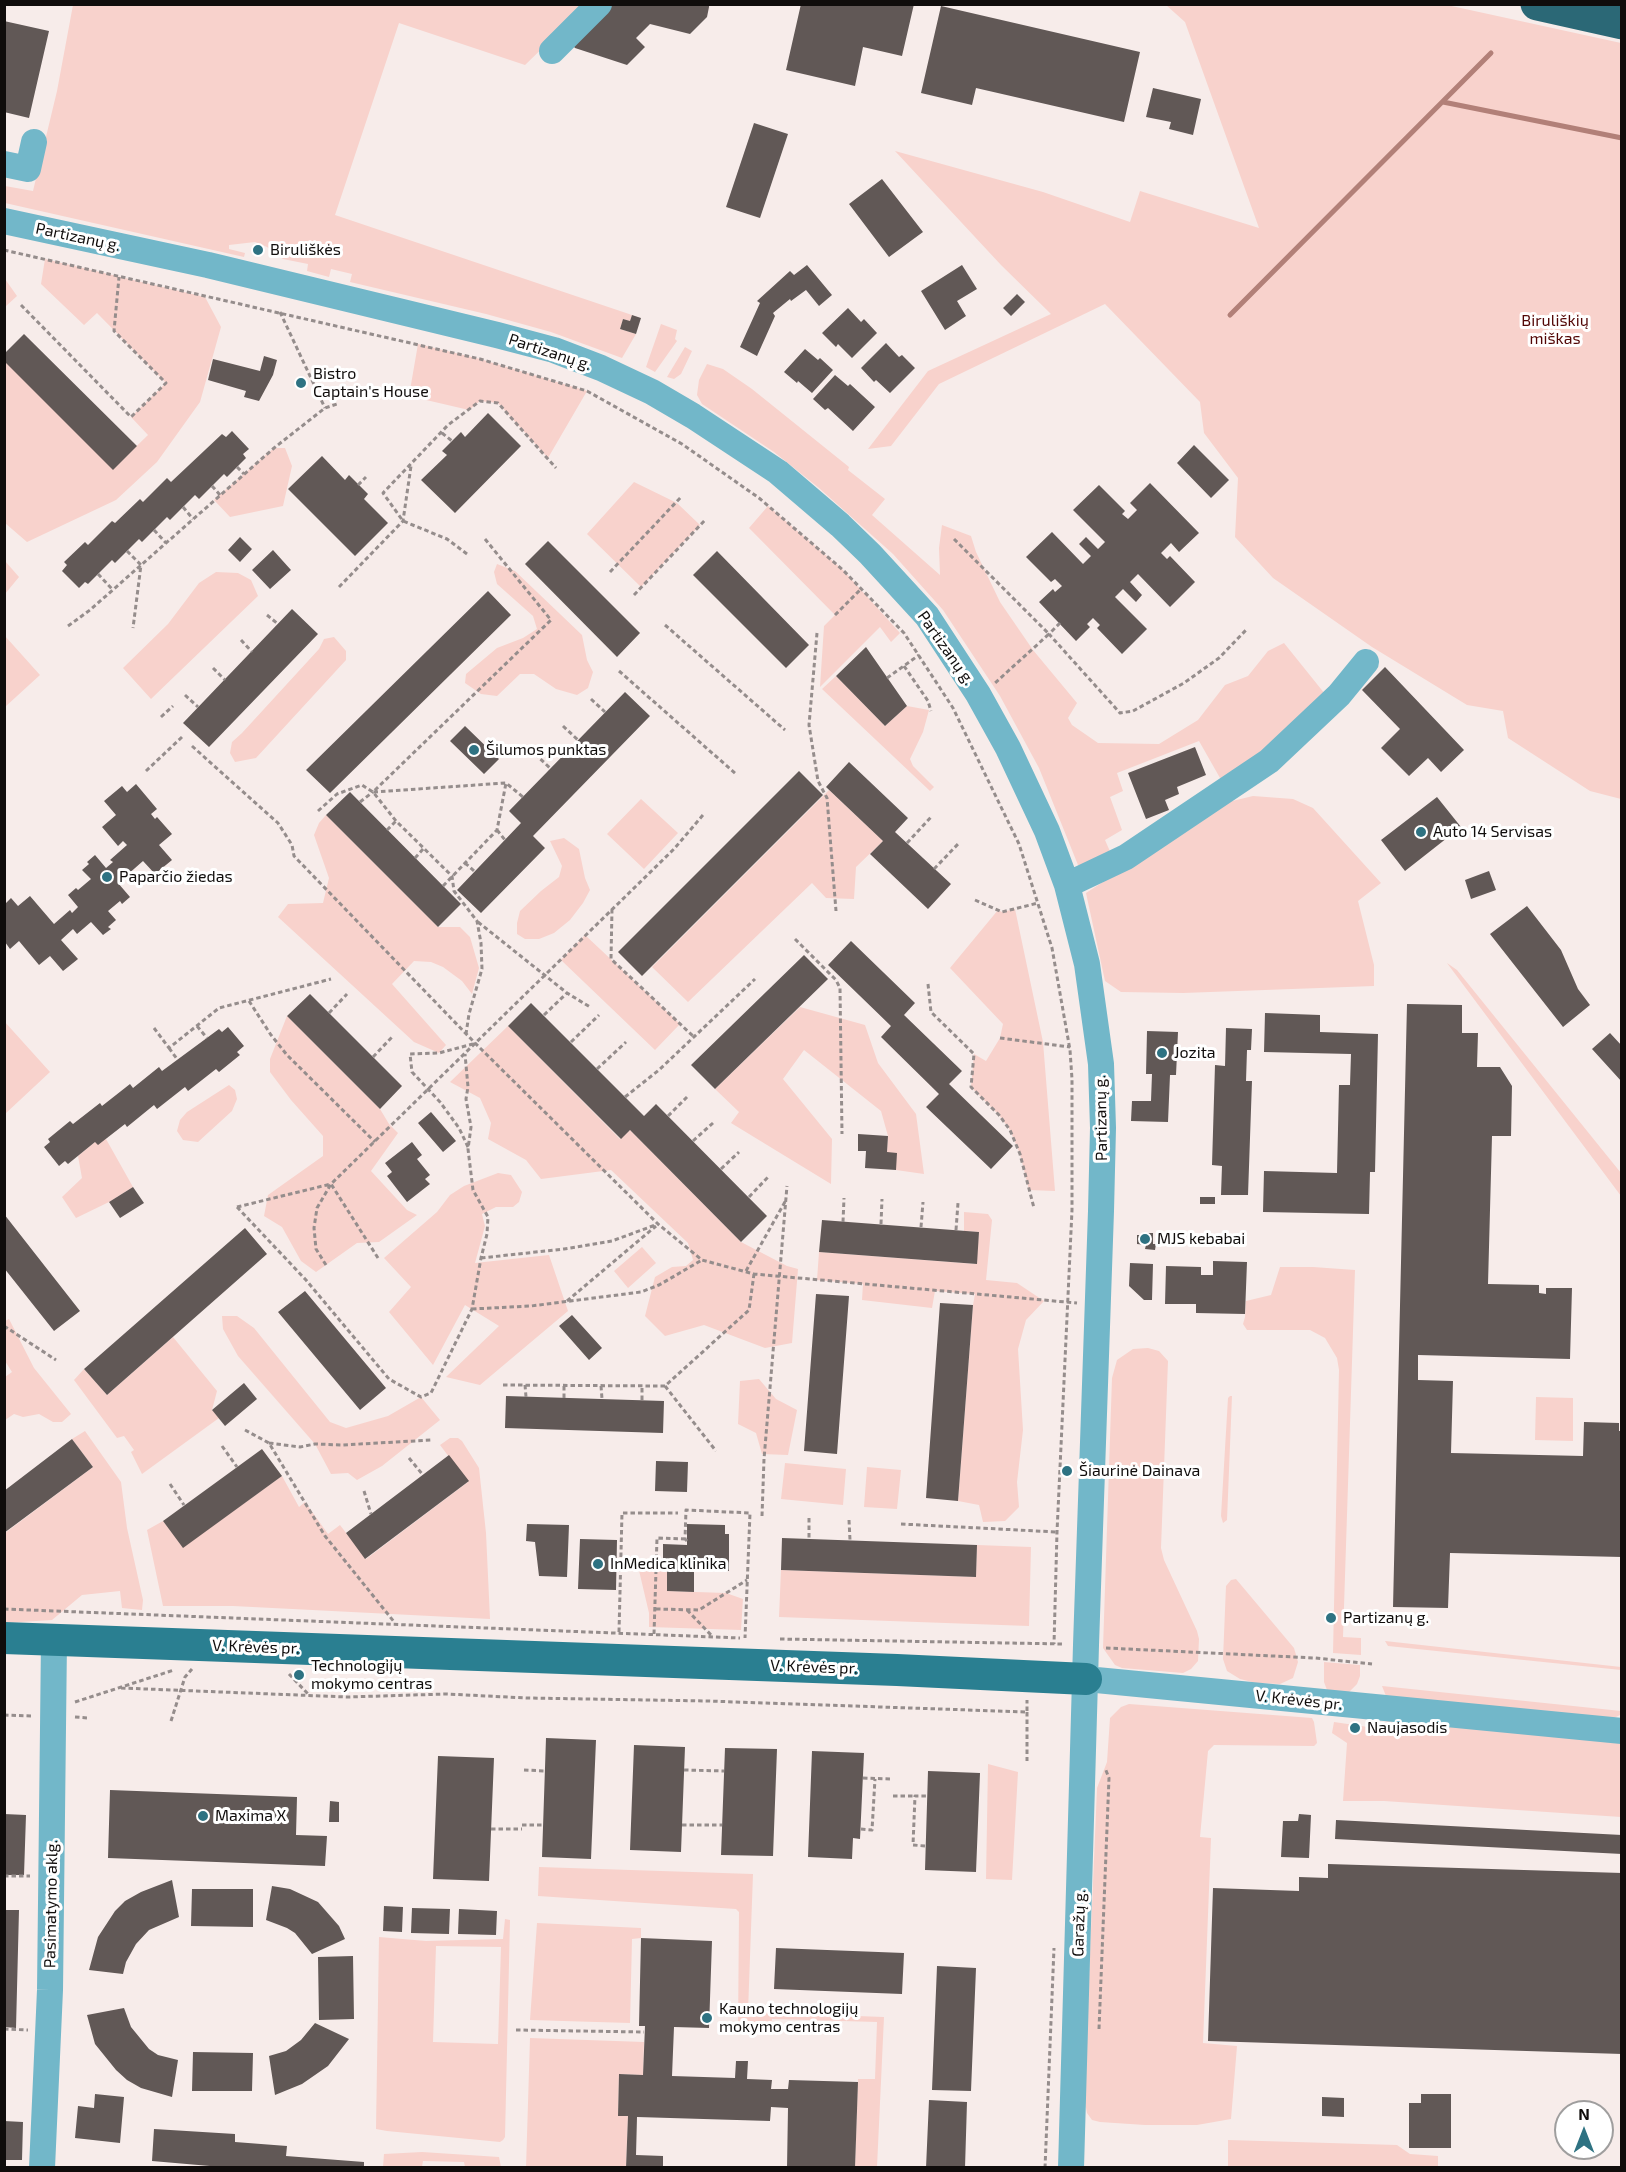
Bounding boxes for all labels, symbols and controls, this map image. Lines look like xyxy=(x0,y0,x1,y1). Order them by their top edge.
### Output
street label: Partizanų g. xyxy=(34,219,122,255)
place label: Biruliškės xyxy=(270,240,341,260)
marker: Biruliškės xyxy=(251,243,265,257)
park label: Biruliškių miškas xyxy=(1521,311,1589,349)
street label: Partizanų g. xyxy=(506,330,594,374)
place label: Bistro Captain's House xyxy=(313,364,429,402)
marker: Bistro Captain's House xyxy=(294,376,308,390)
street label: Partizanų g. xyxy=(913,607,979,689)
place label: Šilumos punktas xyxy=(486,740,606,760)
marker: Šilumos punktas xyxy=(467,743,481,757)
place label: Auto 14 Servisas xyxy=(1433,822,1552,842)
marker: Auto 14 Servisas xyxy=(1414,825,1428,839)
place label: Paparčio žiedas xyxy=(119,867,233,887)
marker: Paparčio žiedas xyxy=(100,870,114,884)
place label: Jozita xyxy=(1174,1043,1216,1063)
marker: Jozita xyxy=(1155,1046,1169,1060)
street label: Partizanų g. xyxy=(1091,1075,1111,1161)
place label: MJS kebabai xyxy=(1157,1229,1245,1249)
marker: MJS kebabai xyxy=(1138,1232,1152,1246)
place label: Šiaurinė Dainava xyxy=(1079,1461,1200,1481)
marker: Šiaurinė Dainava xyxy=(1060,1464,1074,1478)
place label: InMedica klinika xyxy=(610,1554,726,1574)
marker: InMedica klinika xyxy=(591,1557,605,1571)
place label: Partizanų g. xyxy=(1343,1608,1429,1628)
marker: Partizanų g. xyxy=(1324,1611,1338,1625)
street label: V. Krėvės pr. xyxy=(212,1636,300,1658)
place label: Technologijų mokymo centras xyxy=(311,1656,432,1694)
street label: V. Krėvės pr. xyxy=(770,1656,858,1678)
marker: Technologijų mokymo centras xyxy=(292,1668,306,1682)
street label: V. Krėvės pr. xyxy=(1254,1686,1344,1714)
place label: Naujasodis xyxy=(1367,1718,1447,1738)
marker: Naujasodis xyxy=(1348,1721,1362,1735)
place label: Maxima X xyxy=(215,1806,286,1826)
marker: Maxima X xyxy=(196,1809,210,1823)
street label: Pasimatymo aklg. xyxy=(40,1840,62,1968)
street label: Garažų g. xyxy=(1068,1889,1090,1957)
place label: Kauno technologijų mokymo centras xyxy=(719,1999,858,2037)
marker: Kauno technologijų mokymo centras xyxy=(700,2011,714,2025)
north arrow xyxy=(1554,2100,1614,2160)
text: N xyxy=(1578,2104,1590,2123)

